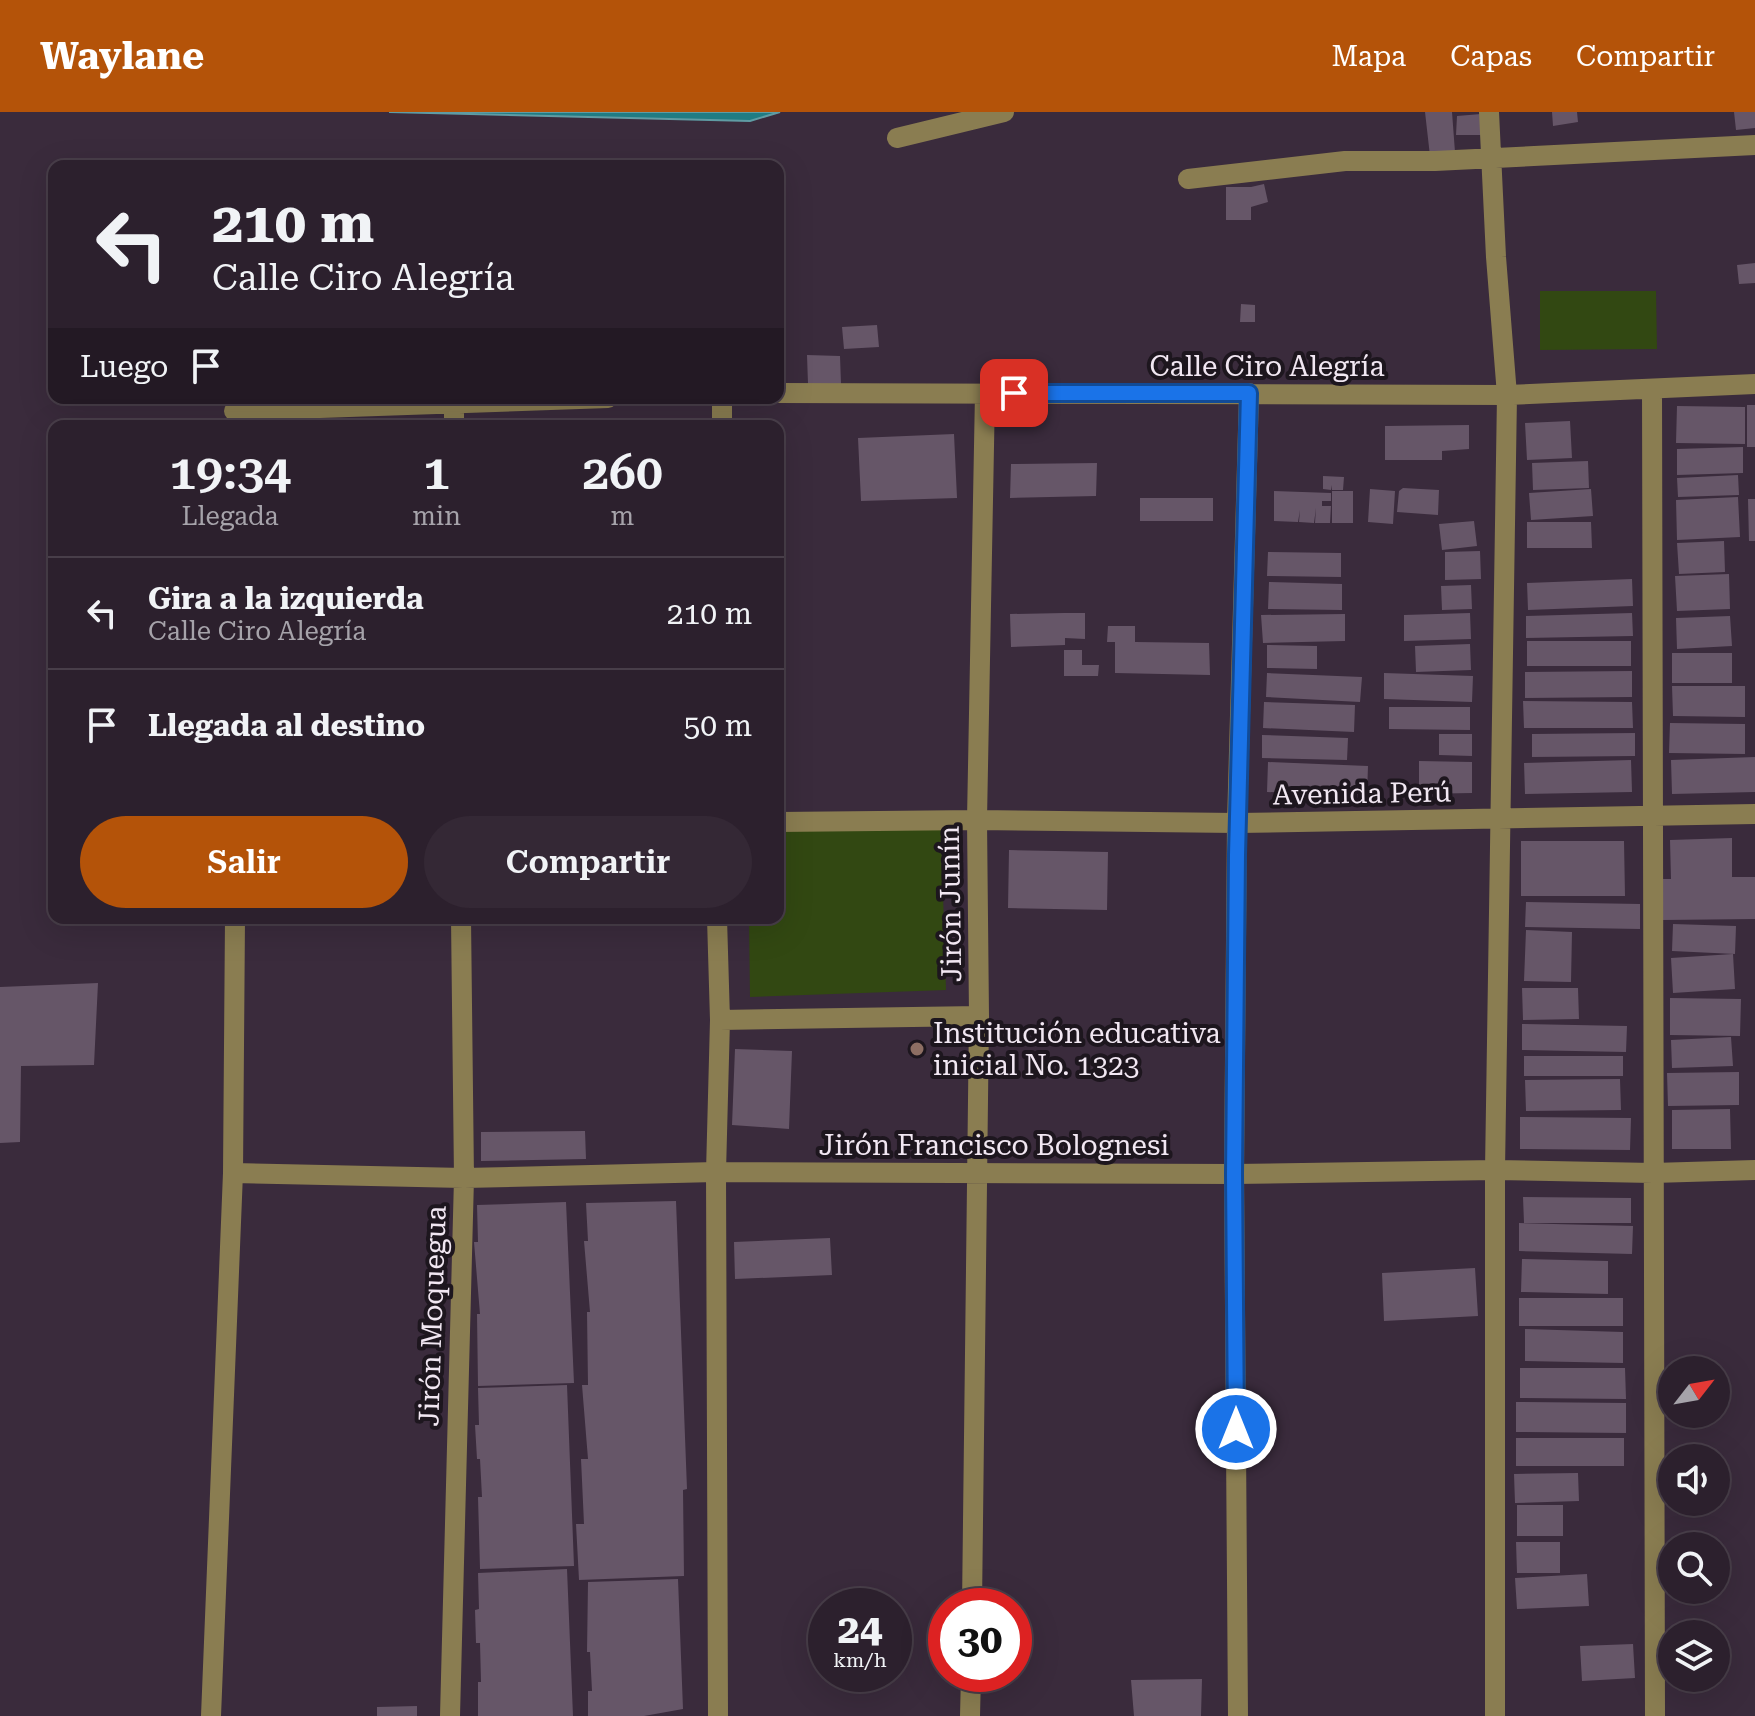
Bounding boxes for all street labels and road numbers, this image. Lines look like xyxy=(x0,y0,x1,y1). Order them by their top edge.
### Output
street label: Calle Ciro Alegría xyxy=(1149,350,1385,383)
street label: Avenida Perú xyxy=(1272,775,1452,812)
street label: Jirón Junín xyxy=(933,826,968,982)
street label: Jirón Francisco Bolognesi xyxy=(819,1129,1169,1162)
street label: Jirón Moquegua xyxy=(412,1205,453,1427)

